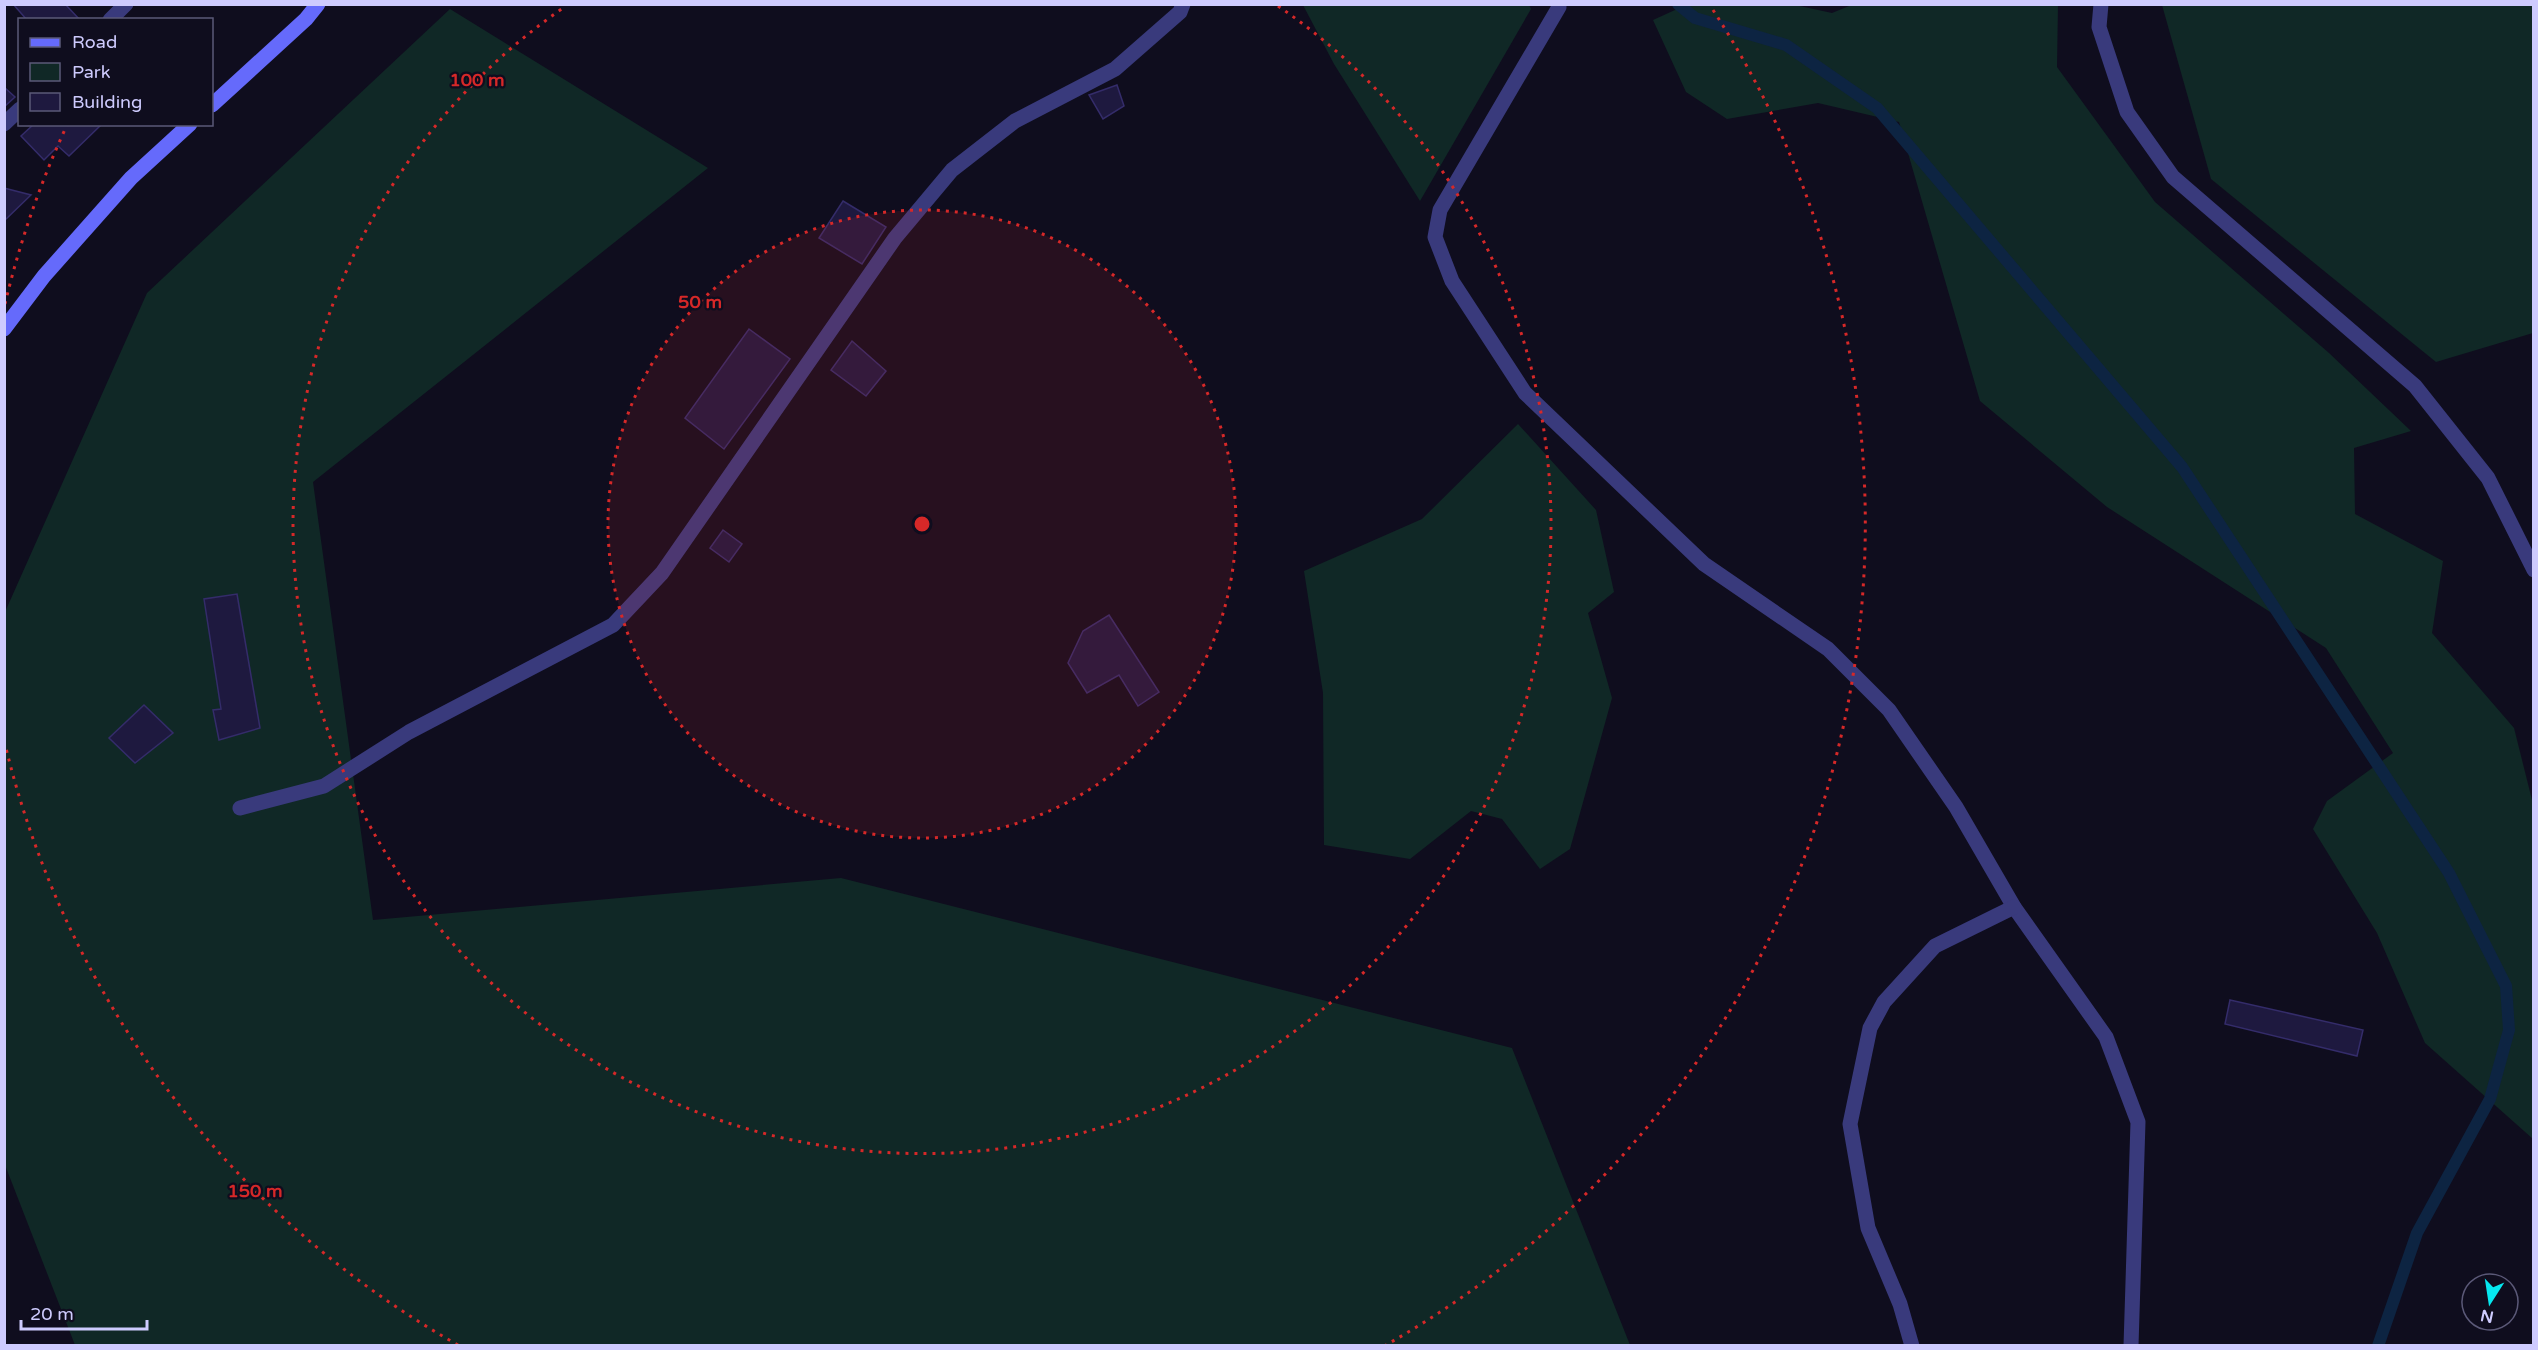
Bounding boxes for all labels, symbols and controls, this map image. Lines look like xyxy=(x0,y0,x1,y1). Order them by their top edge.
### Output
legend xyxy=(18,18,213,126)
text: Road xyxy=(72,31,117,53)
text: Park xyxy=(72,61,111,83)
text: 100 m xyxy=(449,69,505,91)
text: Building xyxy=(72,91,142,113)
text: 50 m xyxy=(678,291,722,313)
centre of rings xyxy=(912,514,932,534)
text: 150 m xyxy=(227,1180,283,1202)
north arrow xyxy=(2460,1272,2520,1332)
scale bar xyxy=(21,1293,147,1331)
text: 20 m xyxy=(30,1303,74,1325)
text: N xyxy=(2479,1305,2495,1327)

